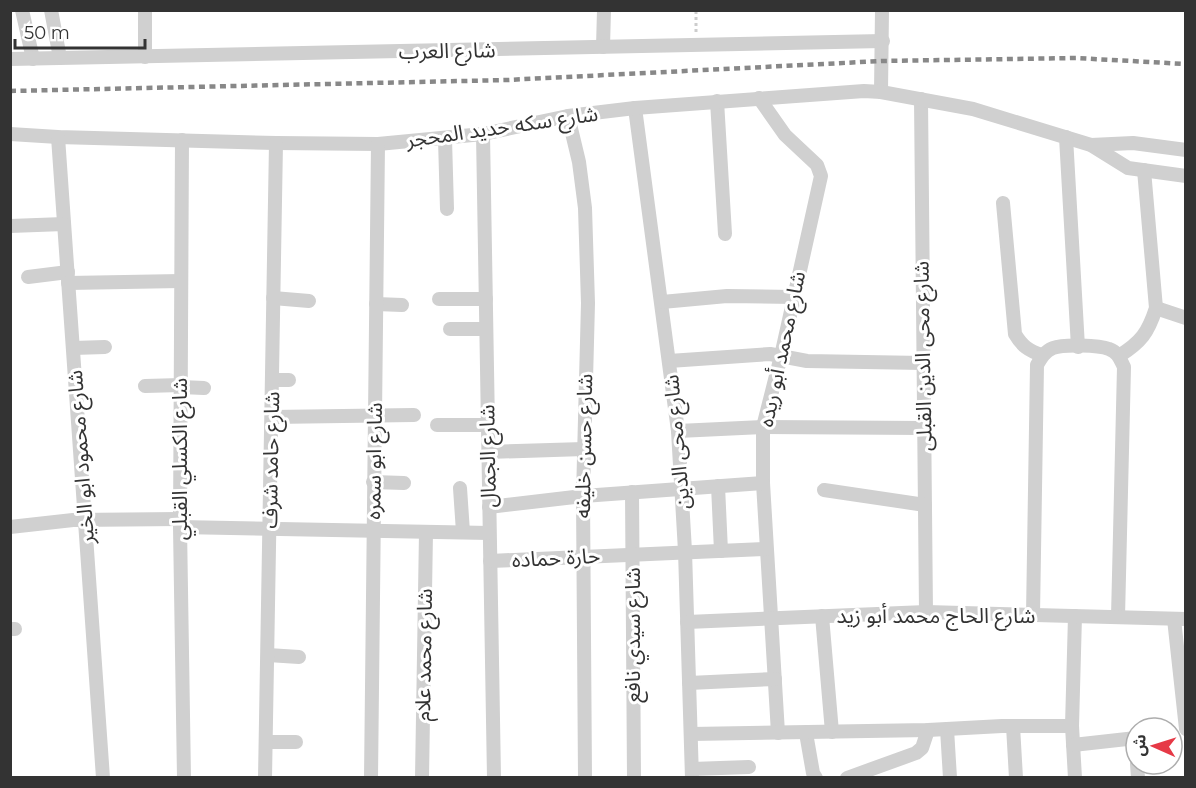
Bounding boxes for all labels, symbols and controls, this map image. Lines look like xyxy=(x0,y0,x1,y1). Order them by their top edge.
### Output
scale bar xyxy=(15,12,146,50)
text: 50 m xyxy=(24,22,70,44)
street label: شارع العرب xyxy=(398,37,496,67)
street label: شارع سكه حديد المحجر xyxy=(403,101,600,155)
street label: شارع محى الدين القبلى xyxy=(908,261,940,451)
street label: شارع محمد أبو ريده xyxy=(753,269,813,430)
street label: شارع محمود ابو الخير xyxy=(62,369,102,546)
street label: شارع حسن خليفه xyxy=(570,373,600,519)
street label: شارع محى الدين xyxy=(658,373,698,510)
street label: شارع الكسلي القبلي xyxy=(167,378,196,540)
street label: شارع حامد شرف xyxy=(257,391,287,529)
street label: شارع ابو سمره xyxy=(360,402,390,520)
street label: شارع الجمال xyxy=(474,404,504,508)
street label: حارة حماده xyxy=(511,543,601,572)
street label: شارع سيدي نافع xyxy=(620,567,649,703)
street label: شارع محمد علام xyxy=(410,588,441,722)
street label: شارع الحاج محمد أبو زيد xyxy=(836,603,1036,631)
north arrow xyxy=(1124,716,1184,776)
text: ش xyxy=(1129,734,1150,757)

